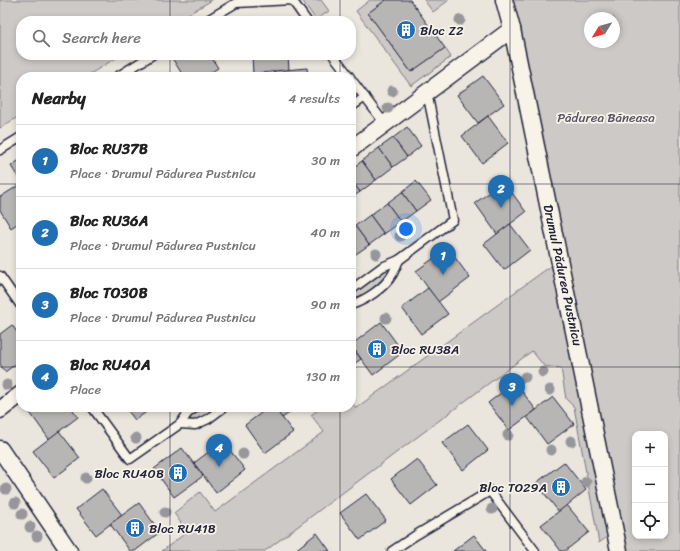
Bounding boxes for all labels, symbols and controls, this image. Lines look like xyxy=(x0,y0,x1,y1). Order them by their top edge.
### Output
north arrow xyxy=(584,12,620,48)
search box xyxy=(16,16,356,60)
building icon: Bloc Z2 xyxy=(395,19,417,41)
place label: Bloc Z2 xyxy=(420,19,464,42)
text: Search here xyxy=(62,25,141,51)
icon: search xyxy=(30,27,52,49)
text: Nearby xyxy=(32,83,86,113)
text: 4 results xyxy=(288,87,340,110)
park label: Pădurea Băneasa xyxy=(557,106,655,129)
text: Bloc RU37B xyxy=(70,136,148,162)
text: 1 xyxy=(42,149,48,172)
text: 30 m xyxy=(311,149,340,172)
text: Place · Drumul Pădurea Pustnicu xyxy=(70,162,256,185)
pin: 2 xyxy=(488,175,514,208)
street label: Drumul Pădurea Pustnicu xyxy=(537,202,589,348)
text: Bloc RU36A xyxy=(70,208,148,234)
your location xyxy=(396,219,416,239)
text: 2 xyxy=(41,221,49,244)
text: 40 m xyxy=(310,221,340,244)
text: Place · Drumul Pădurea Pustnicu xyxy=(70,234,256,257)
pin: 1 xyxy=(430,242,456,275)
text: Bloc TO30B xyxy=(70,280,148,306)
text: 3 xyxy=(41,293,49,316)
text: 90 m xyxy=(310,293,340,316)
text: Place · Drumul Pădurea Pustnicu xyxy=(70,306,256,329)
building icon: Bloc RU38A xyxy=(366,338,388,360)
place label: Bloc RU38A xyxy=(391,338,459,361)
text: Bloc RU40A xyxy=(70,352,150,378)
text: 4 xyxy=(41,365,49,388)
text: 130 m xyxy=(306,365,340,388)
pin: 3 xyxy=(499,373,525,406)
text: Place xyxy=(70,378,101,401)
map controls xyxy=(632,431,668,539)
button: + xyxy=(632,431,668,467)
pin: 4 xyxy=(206,434,232,467)
place label: Bloc RU40B xyxy=(94,462,164,485)
building icon: Bloc RU40B xyxy=(167,462,189,484)
button: − xyxy=(632,467,668,503)
place label: Bloc TO29A xyxy=(479,476,547,499)
building icon: Bloc TO29A xyxy=(550,476,572,498)
button: locate xyxy=(632,503,668,539)
building icon: Bloc RU41B xyxy=(124,517,146,539)
place label: Bloc RU41B xyxy=(149,517,216,540)

